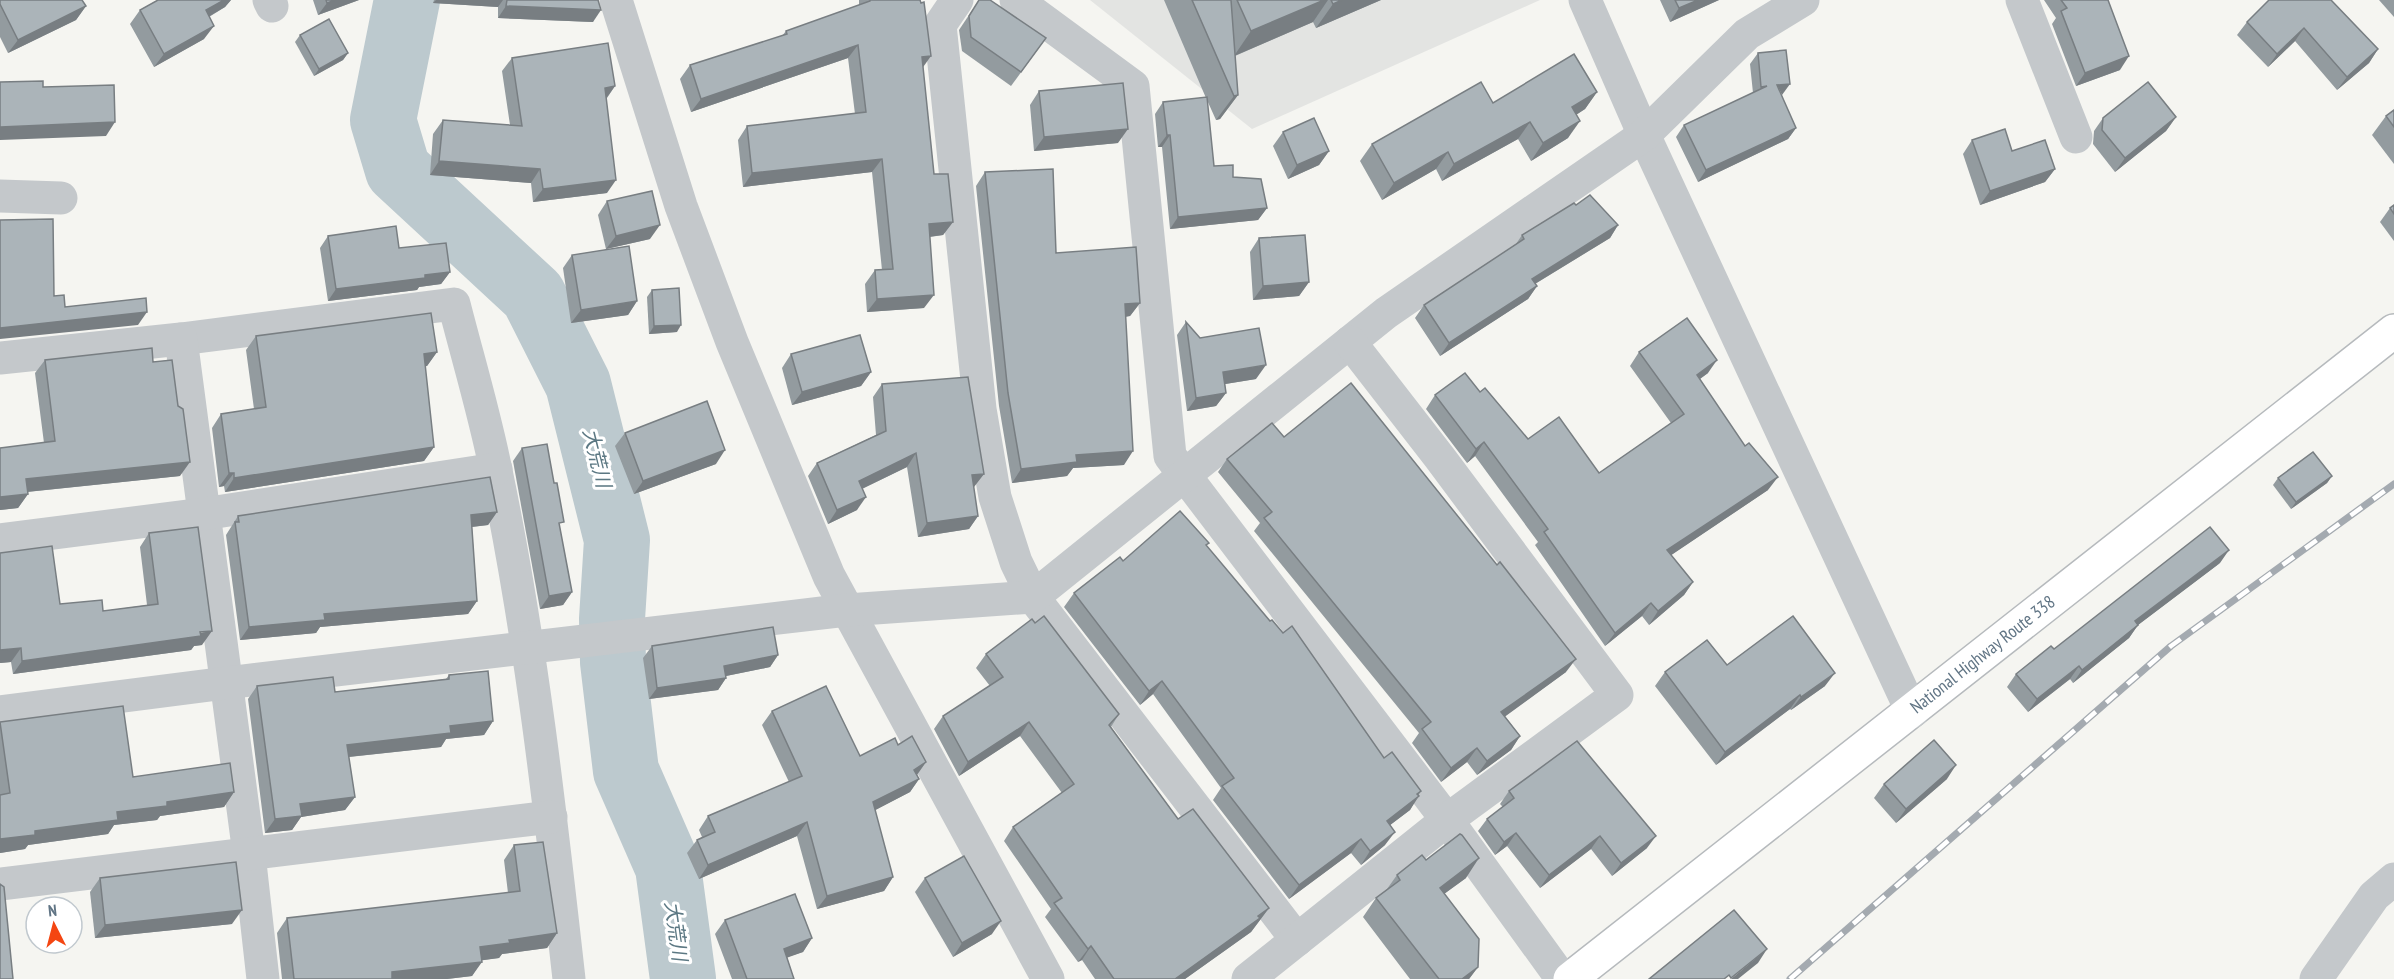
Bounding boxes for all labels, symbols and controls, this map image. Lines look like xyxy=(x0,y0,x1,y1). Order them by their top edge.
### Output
water label: 大荒川 xyxy=(577,426,617,492)
street label: National Highway Route 338 xyxy=(1905,590,2059,718)
north arrow xyxy=(24,895,84,955)
water label: 大荒川 xyxy=(659,899,693,964)
text: N xyxy=(47,900,58,920)

